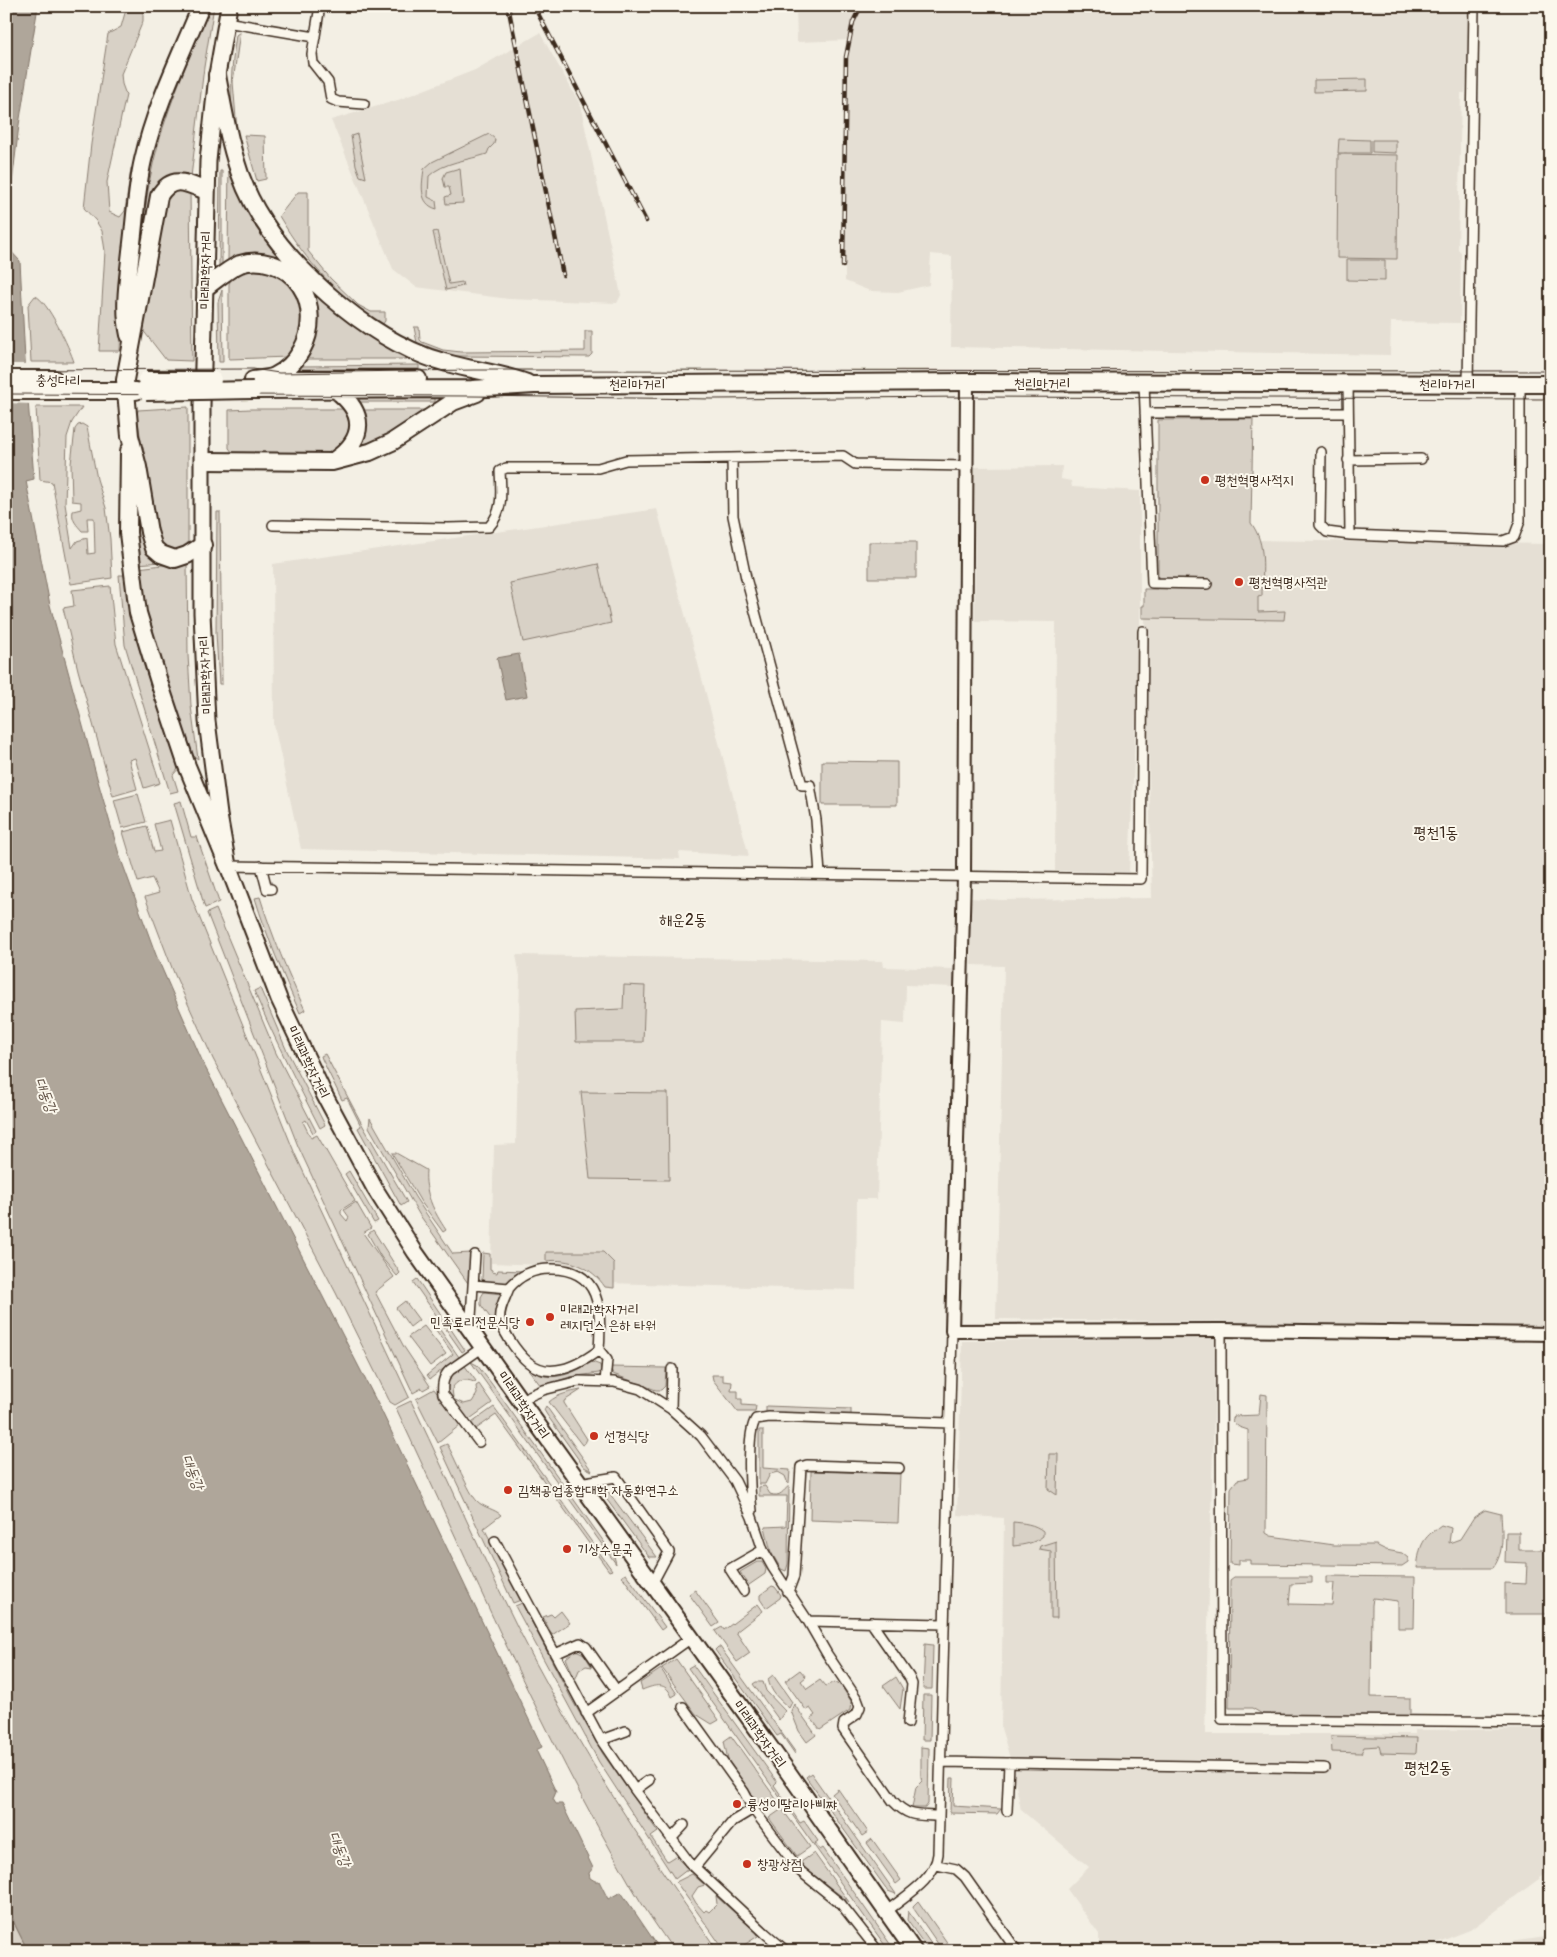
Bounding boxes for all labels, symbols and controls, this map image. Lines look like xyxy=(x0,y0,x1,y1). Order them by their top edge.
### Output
street label: 미래과학자거리 xyxy=(196,230,215,310)
street label: 충성다리 xyxy=(35,372,81,389)
street label: 천리마거리 xyxy=(1014,375,1070,392)
street label: 천리마거리 xyxy=(609,376,665,393)
street label: 천리마거리 xyxy=(1419,376,1475,393)
place label: 평천혁명사적지 xyxy=(1215,472,1294,489)
marker: 평천혁명사적지 xyxy=(1199,474,1211,486)
place label: 평천혁명사적관 xyxy=(1249,574,1328,591)
marker: 평천혁명사적관 xyxy=(1233,576,1245,588)
street label: 미래과학자거리 xyxy=(195,635,216,715)
district label: 평천1동 xyxy=(1414,823,1458,843)
district label: 해운2동 xyxy=(659,910,707,930)
street label: 미래과학자거리 xyxy=(284,1023,333,1101)
water label: 대동강 xyxy=(30,1075,62,1117)
place label: 미래과학자거리 레지던스 은하 타워 xyxy=(560,1301,656,1334)
marker: 미래과학자거리 레지던스 은하 타워 xyxy=(544,1311,556,1323)
place label: 민족료리전문식당 xyxy=(430,1314,521,1331)
marker: 민족료리전문식당 xyxy=(524,1316,536,1328)
street label: 미래과학자거리 xyxy=(494,1368,553,1442)
place label: 선경식당 xyxy=(604,1428,650,1445)
marker: 선경식당 xyxy=(588,1430,600,1442)
water label: 대동강 xyxy=(177,1452,209,1494)
place label: 김책공업종합대학 자동화연구소 xyxy=(518,1482,679,1499)
marker: 김책공업종합대학 자동화연구소 xyxy=(502,1484,514,1496)
place label: 기상수문국 xyxy=(577,1541,633,1558)
marker: 기상수문국 xyxy=(561,1543,573,1555)
street label: 미래과학자거리 xyxy=(730,1697,790,1771)
district label: 평천2동 xyxy=(1404,1758,1452,1778)
place label: 륭성이딸리아삐쨔 xyxy=(747,1796,838,1813)
marker: 륭성이딸리아삐쨔 xyxy=(731,1798,743,1810)
water label: 대동강 xyxy=(324,1829,356,1871)
place label: 창광상점 xyxy=(757,1856,802,1873)
marker: 창광상점 xyxy=(741,1858,753,1870)

